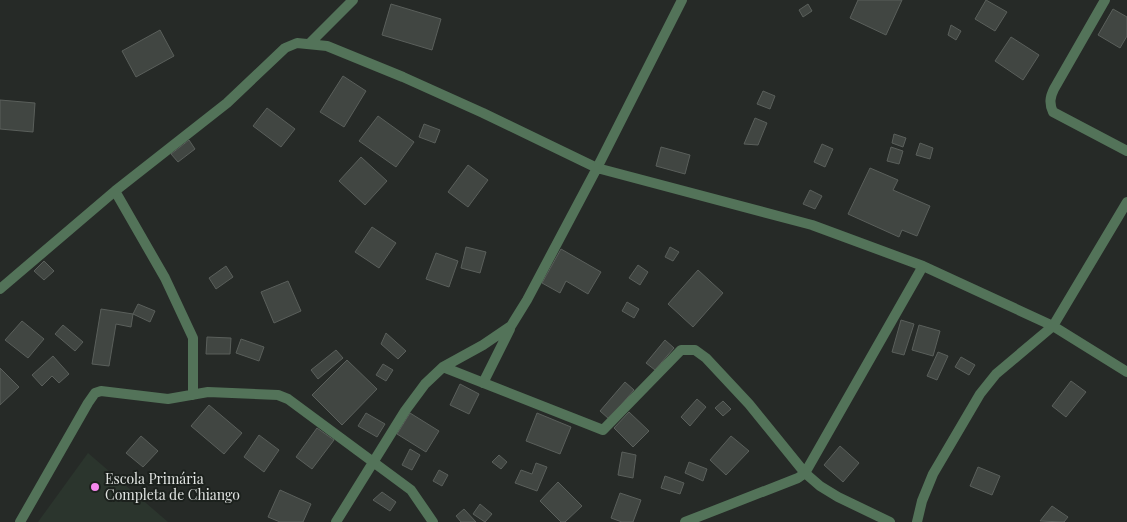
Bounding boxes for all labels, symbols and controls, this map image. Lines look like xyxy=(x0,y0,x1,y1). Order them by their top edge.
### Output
place label: Escola Primária Completa de Chiango xyxy=(105,469,240,504)
marker: Escola Primária Completa de Chiango xyxy=(89,481,101,493)

